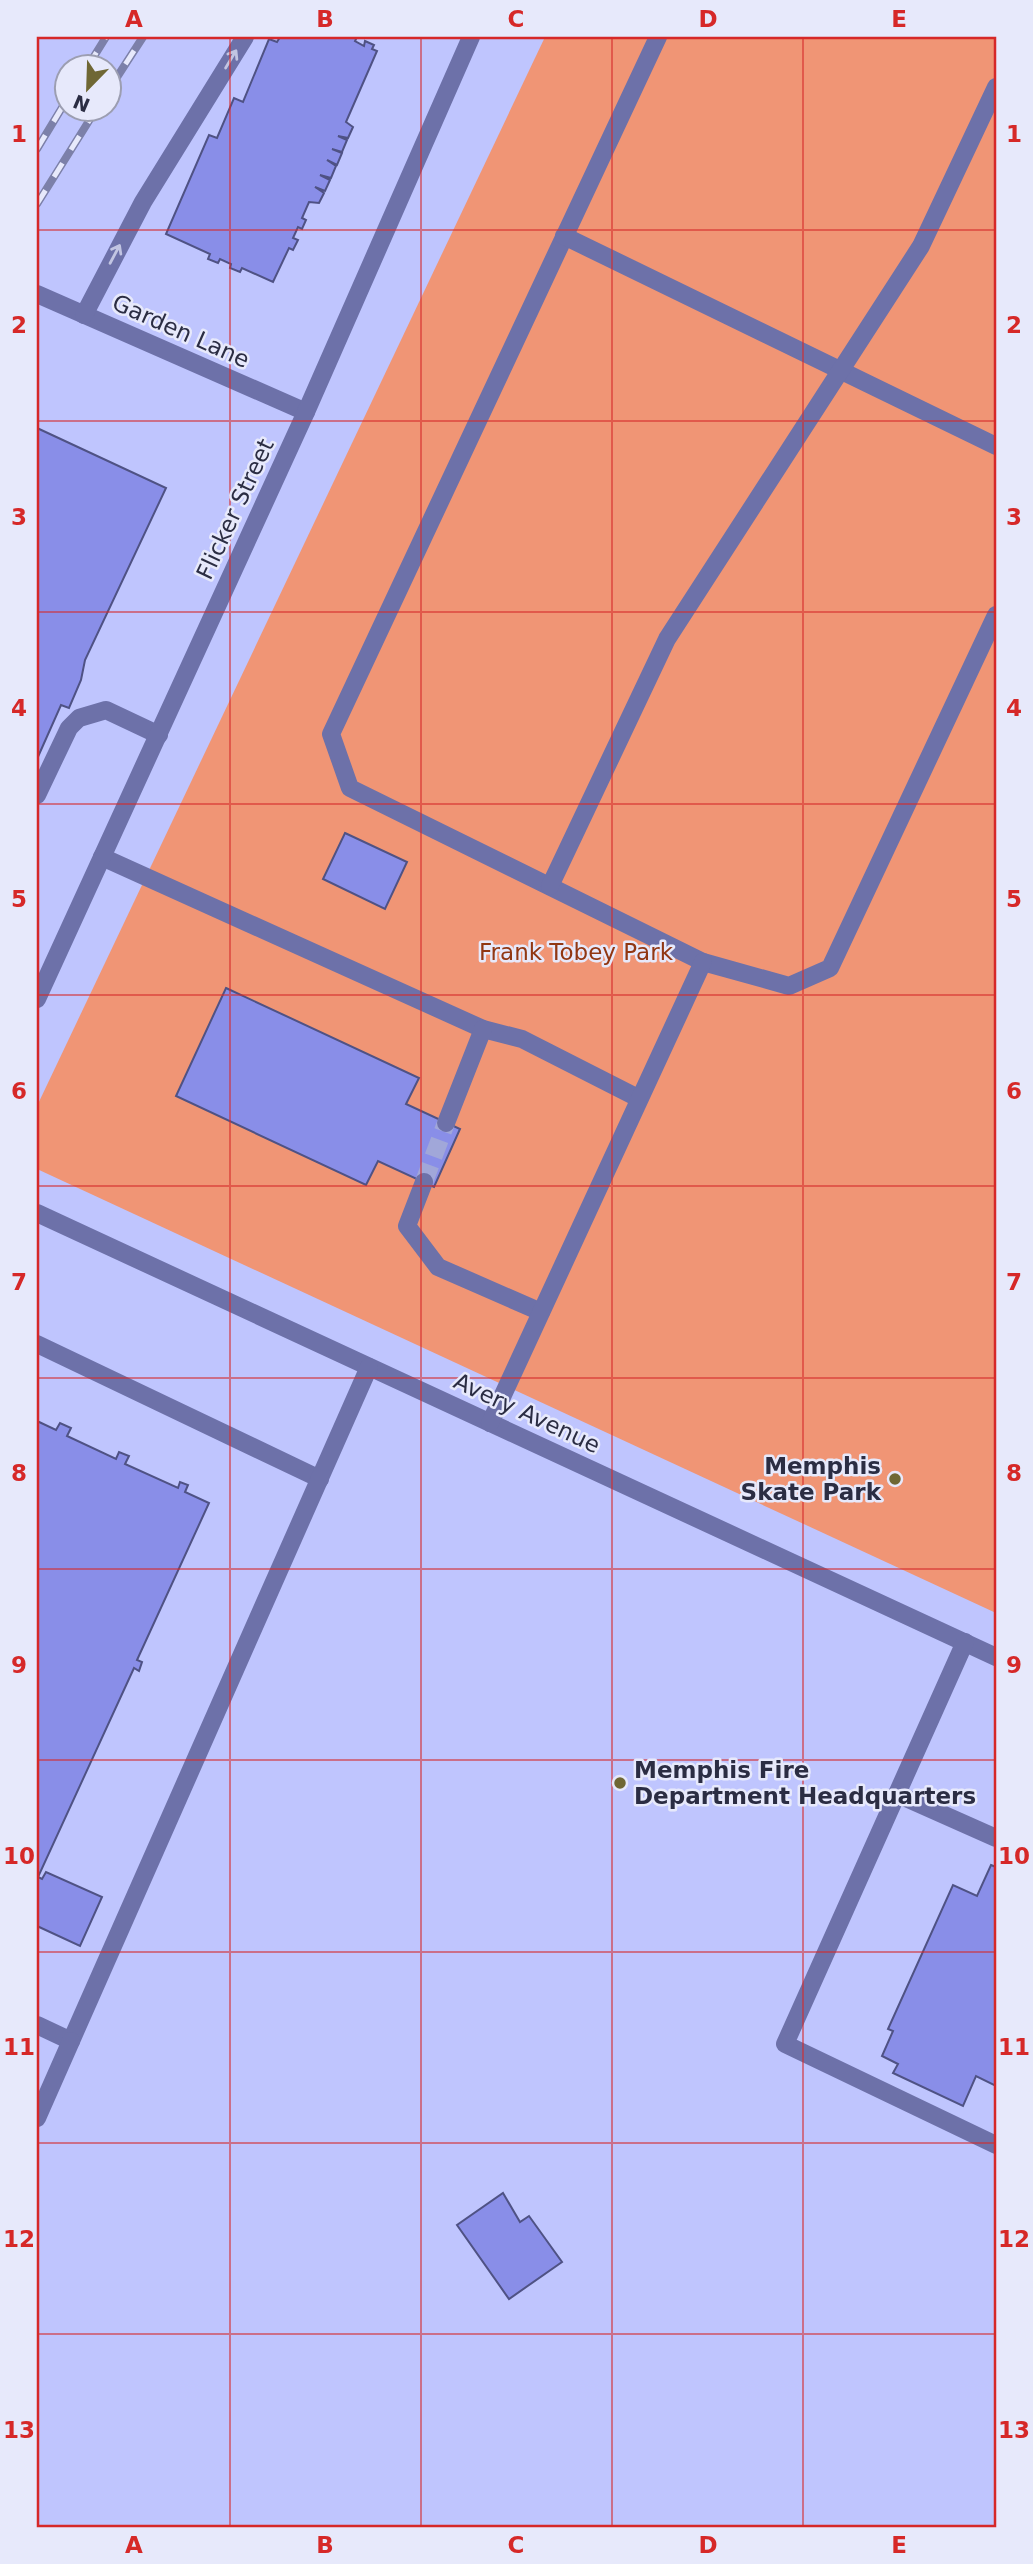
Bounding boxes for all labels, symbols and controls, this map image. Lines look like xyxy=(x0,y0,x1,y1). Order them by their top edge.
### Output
text: A xyxy=(125,6,143,32)
text: B xyxy=(316,6,334,32)
text: C xyxy=(508,6,524,32)
text: D xyxy=(698,6,718,32)
text: E xyxy=(891,6,907,32)
one-way arrow xyxy=(225,49,239,69)
north arrow xyxy=(52,52,122,122)
text: N xyxy=(70,90,93,117)
text: 1 xyxy=(11,121,27,147)
text: 1 xyxy=(1006,121,1022,147)
one-way arrow xyxy=(109,245,123,265)
street label: Garden Lane xyxy=(108,289,254,373)
text: 2 xyxy=(11,312,27,338)
text: 2 xyxy=(1006,312,1022,338)
street label: Flicker Street xyxy=(191,435,279,583)
text: 3 xyxy=(11,504,27,530)
text: 3 xyxy=(1006,504,1022,530)
text: 4 xyxy=(11,695,27,721)
text: 4 xyxy=(1006,695,1022,721)
text: 5 xyxy=(11,886,27,912)
text: 5 xyxy=(1006,886,1022,912)
park label: Frank Tobey Park xyxy=(479,939,674,965)
text: 6 xyxy=(11,1078,27,1104)
text: 6 xyxy=(1006,1078,1022,1104)
text: 7 xyxy=(11,1269,27,1295)
text: 7 xyxy=(1006,1269,1022,1295)
street label: Avery Avenue xyxy=(450,1368,604,1458)
place label: Memphis Skate Park xyxy=(741,1453,882,1505)
text: 8 xyxy=(11,1460,27,1486)
text: 8 xyxy=(1006,1460,1022,1486)
marker: Memphis Skate Park xyxy=(887,1471,903,1487)
text: 9 xyxy=(11,1652,27,1678)
text: 9 xyxy=(1006,1652,1022,1678)
place label: Memphis Fire Department Headquarters xyxy=(634,1757,976,1809)
marker: Memphis Fire Department Headquarters xyxy=(612,1775,628,1791)
text: 10 xyxy=(3,1843,35,1869)
text: 10 xyxy=(998,1843,1030,1869)
text: 11 xyxy=(3,2034,35,2060)
text: 11 xyxy=(998,2034,1030,2060)
text: 12 xyxy=(3,2226,35,2252)
text: 12 xyxy=(998,2226,1030,2252)
text: 13 xyxy=(3,2417,35,2443)
text: 13 xyxy=(998,2417,1030,2443)
text: A xyxy=(125,2532,143,2558)
text: B xyxy=(316,2532,334,2558)
text: C xyxy=(508,2532,524,2558)
text: D xyxy=(698,2532,718,2558)
text: E xyxy=(891,2532,907,2558)

